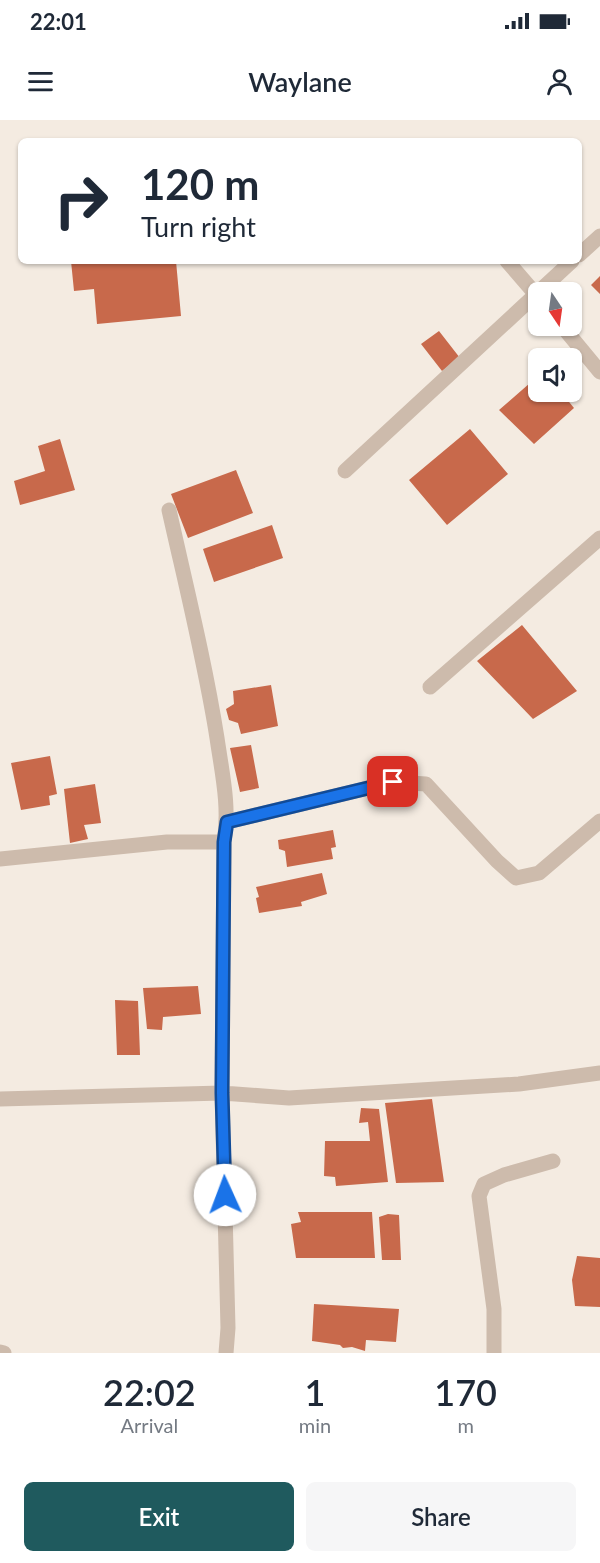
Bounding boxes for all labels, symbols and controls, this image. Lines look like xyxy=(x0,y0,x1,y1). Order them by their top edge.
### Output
text: 22:01 xyxy=(30,8,87,35)
icon: menu xyxy=(24,65,57,98)
text: Waylane xyxy=(248,65,352,98)
icon: person xyxy=(543,65,576,98)
text: 120 m xyxy=(141,159,259,209)
icon: right xyxy=(42,162,120,240)
text: Turn right xyxy=(141,210,256,243)
north arrow xyxy=(528,282,582,336)
map controls xyxy=(528,282,582,402)
button: sound xyxy=(528,348,582,402)
pin xyxy=(367,756,418,807)
icon: arrive xyxy=(376,765,409,798)
position arrow xyxy=(193,1163,257,1227)
text: 22:02 xyxy=(103,1370,196,1414)
text: 1 xyxy=(305,1370,325,1414)
text: 170 xyxy=(434,1370,497,1414)
text: Arrival xyxy=(121,1413,178,1437)
text: min xyxy=(299,1413,331,1437)
text: m xyxy=(457,1413,474,1437)
button: Exit xyxy=(24,1482,294,1551)
button: Share xyxy=(306,1482,576,1551)

